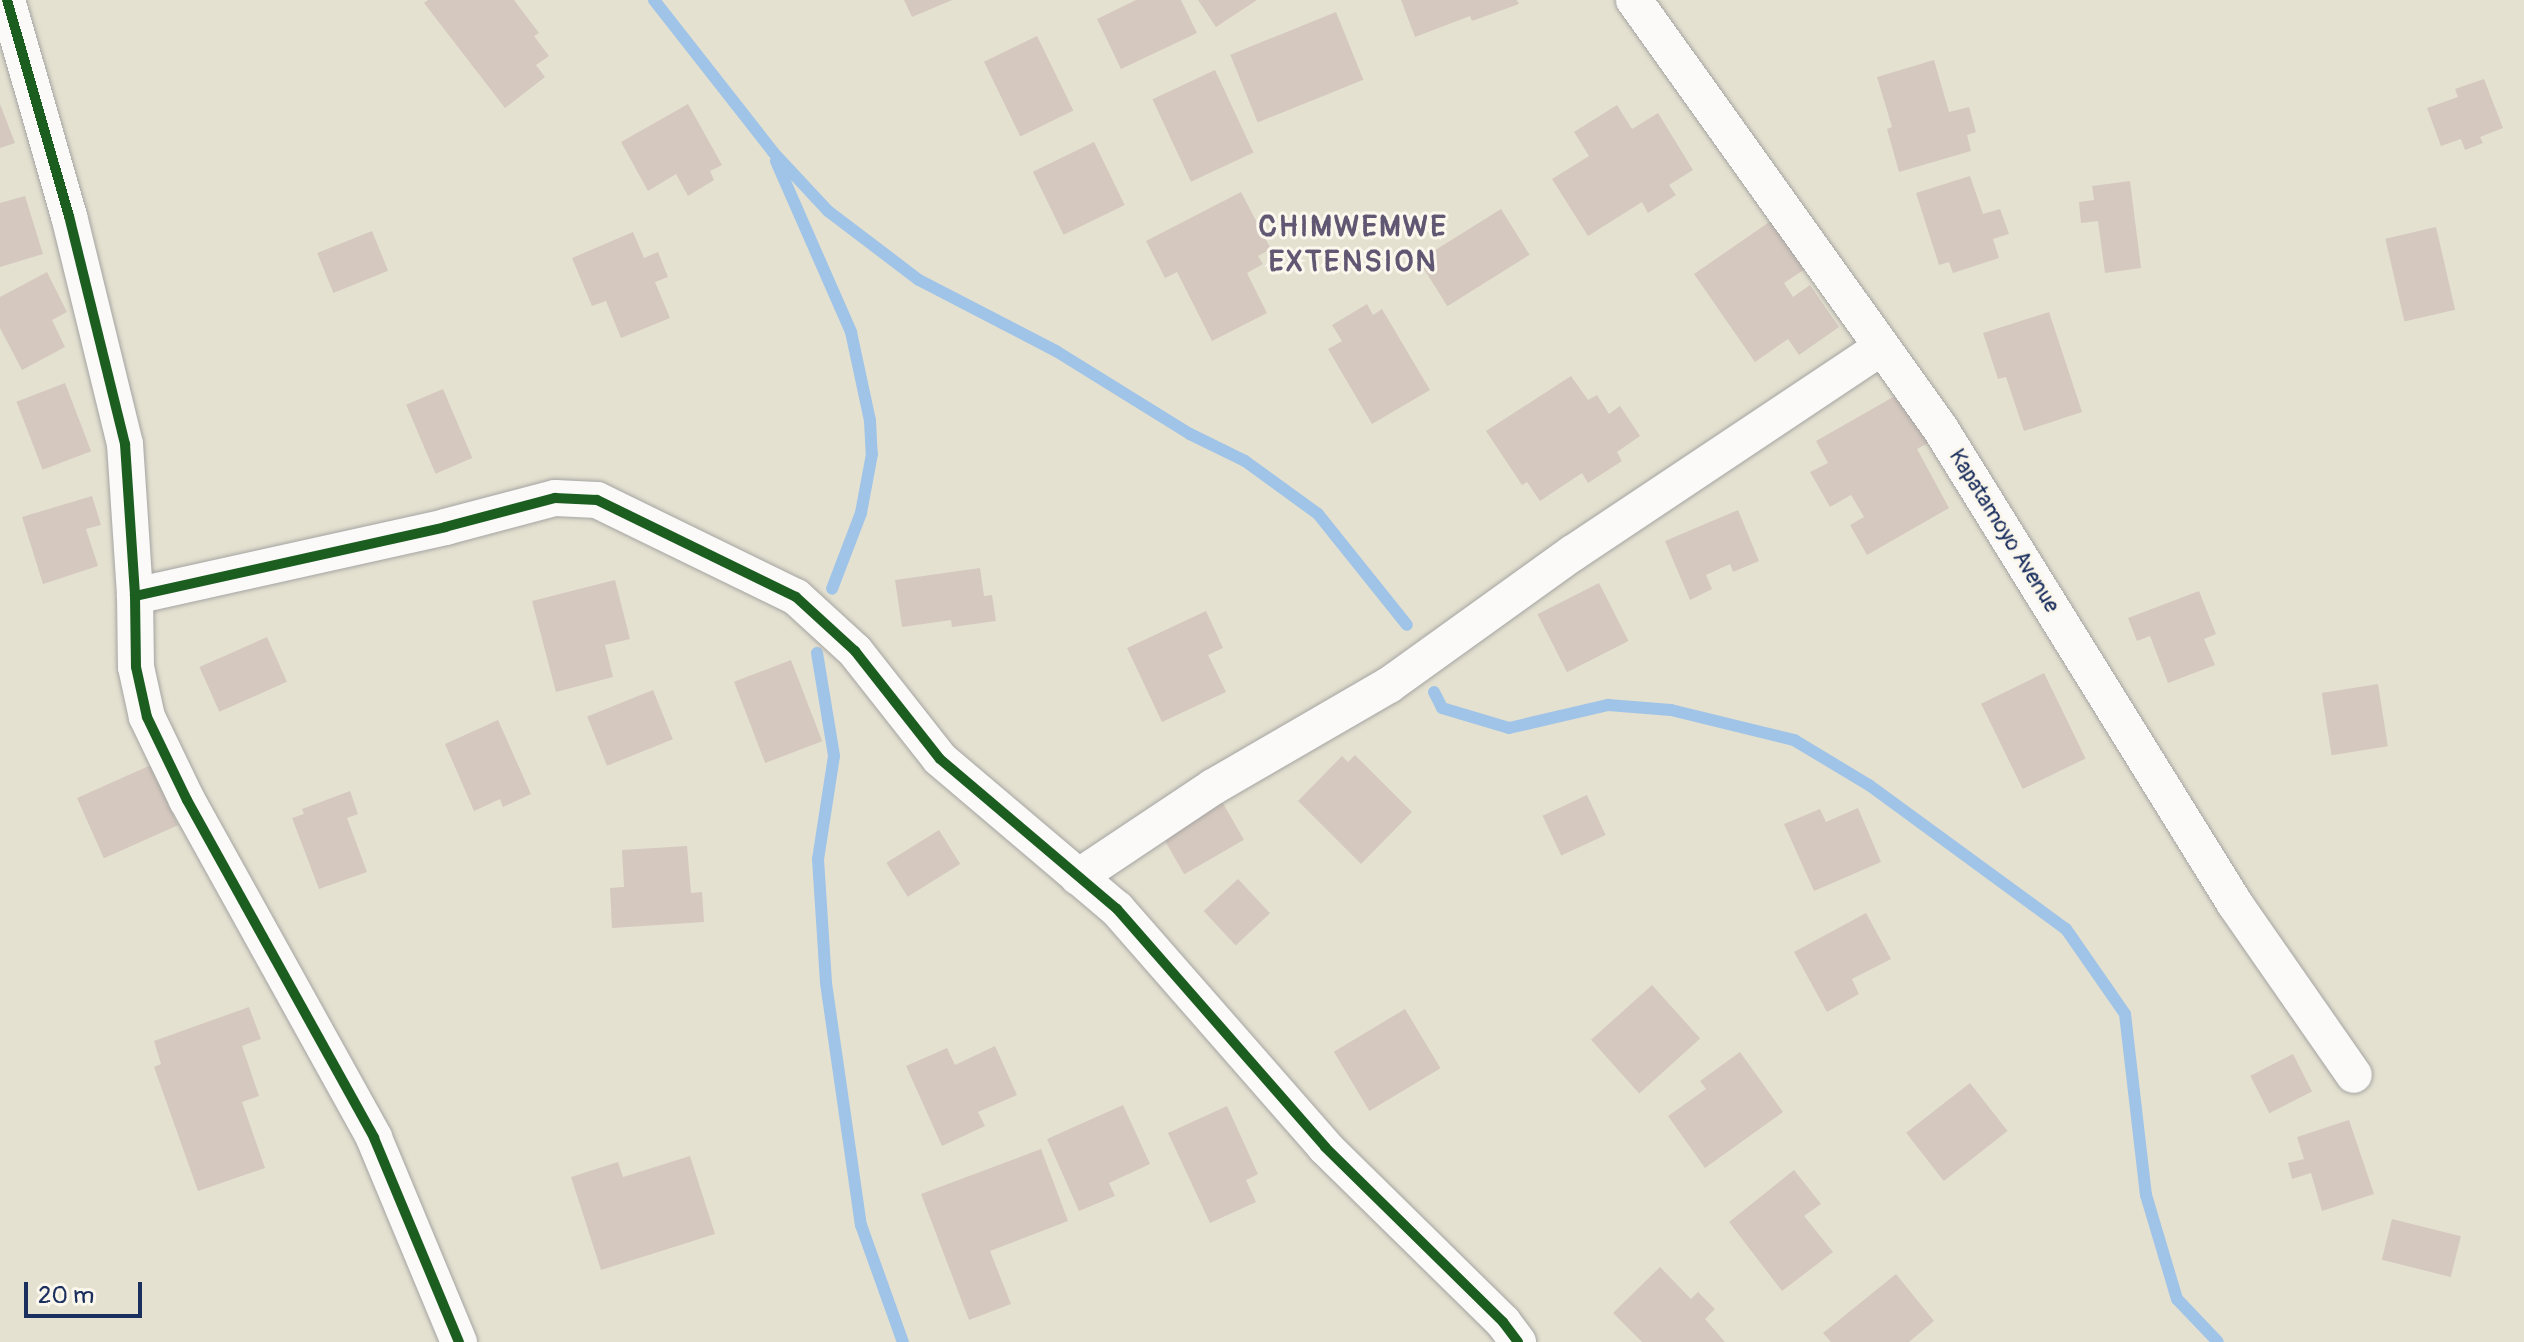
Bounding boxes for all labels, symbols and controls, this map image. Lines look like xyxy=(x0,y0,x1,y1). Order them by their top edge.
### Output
district label: CHIMWEMWE EXTENSION xyxy=(1258,209,1448,280)
street label: Kapatamoyo Avenue xyxy=(1943,444,2065,618)
scale bar xyxy=(28,1266,146,1316)
text: 20 m xyxy=(38,1281,94,1310)

